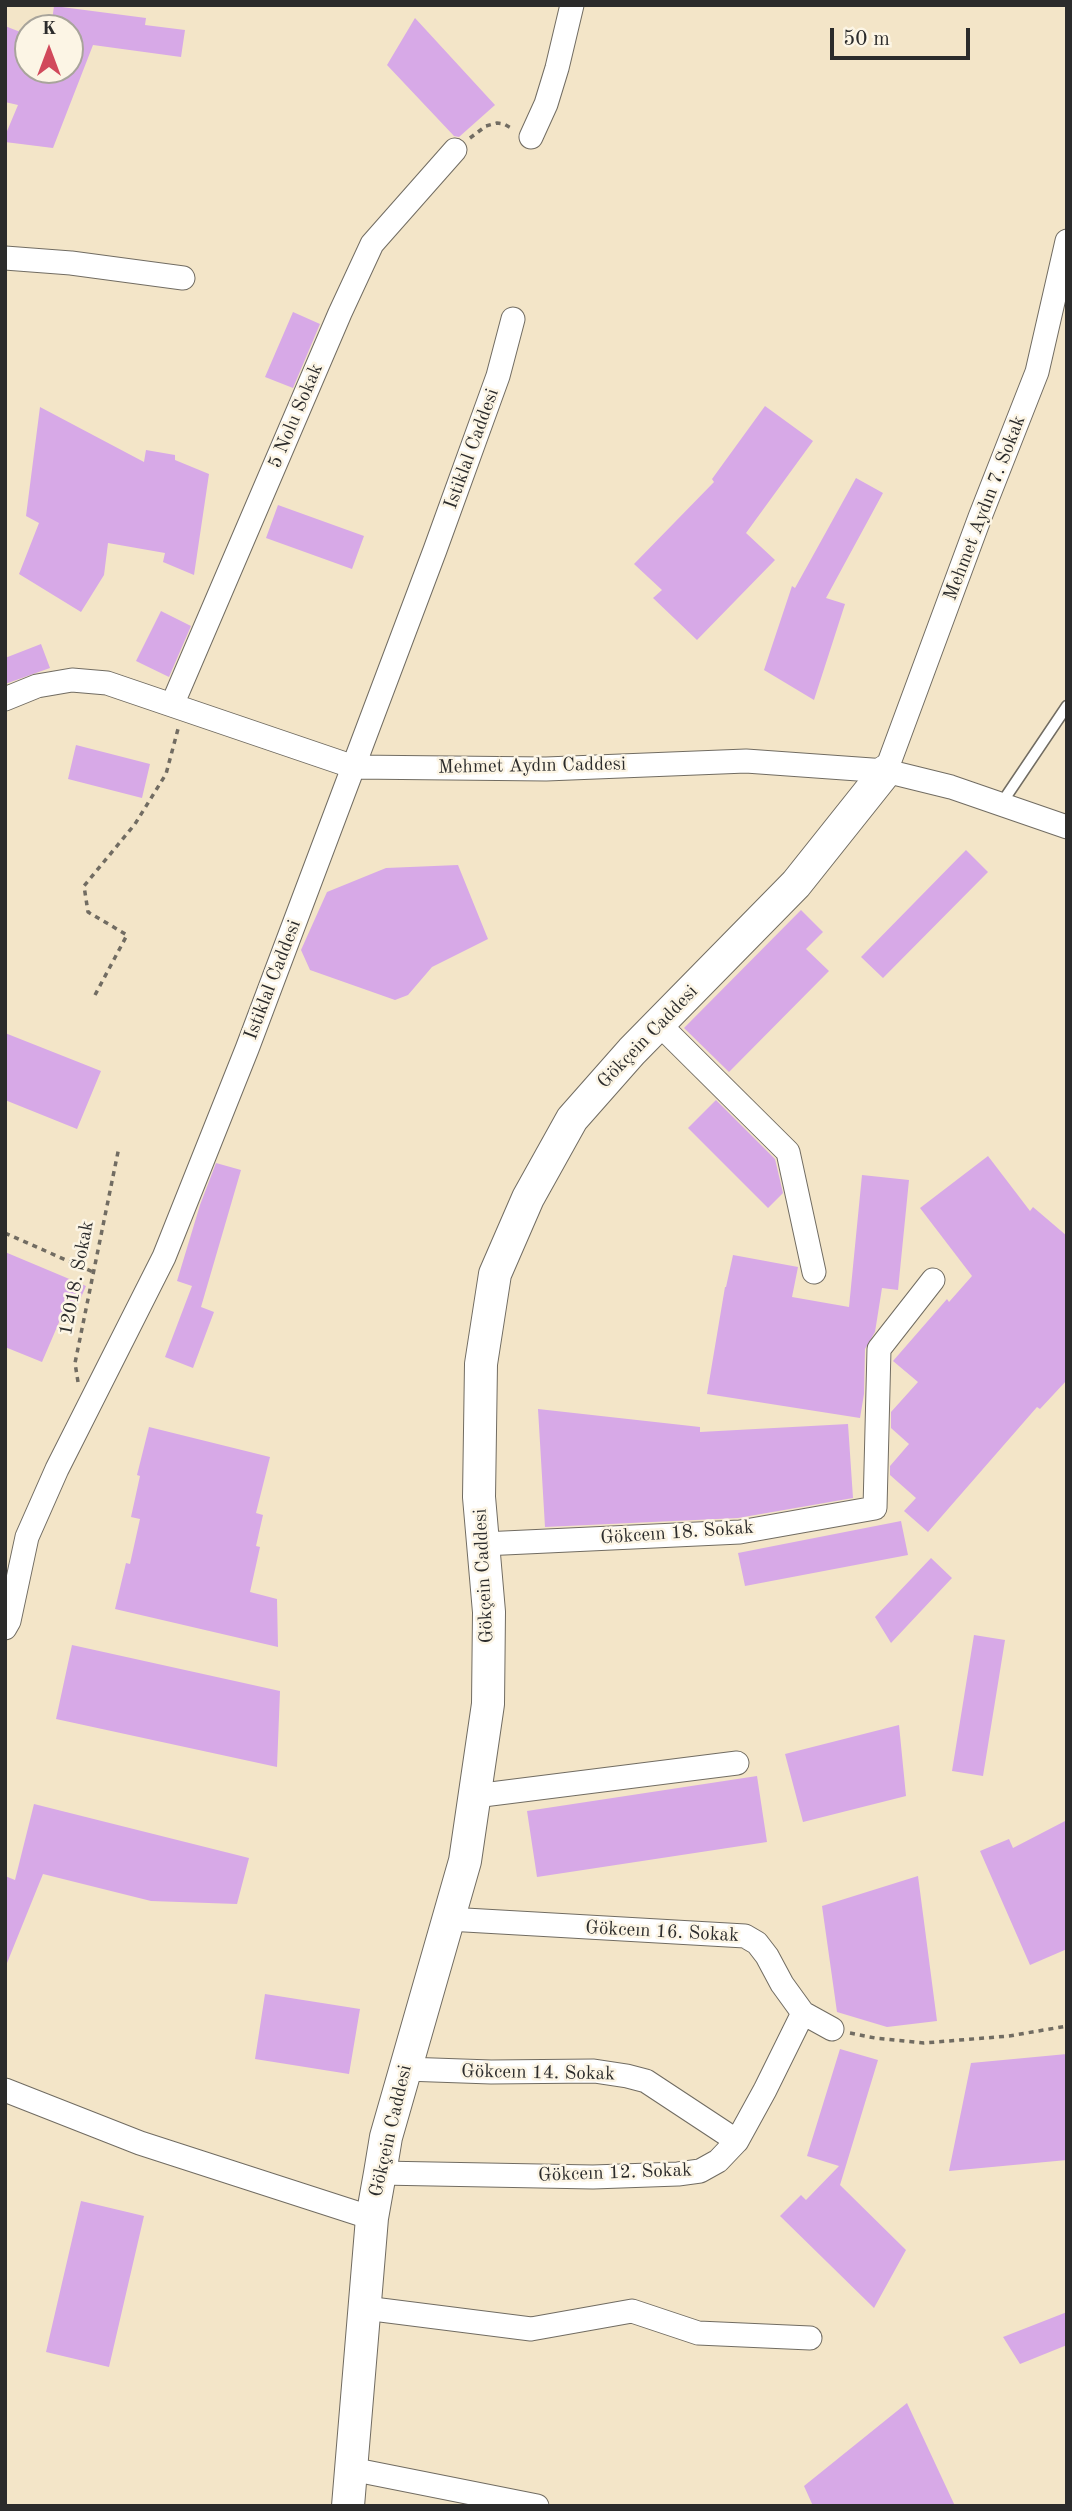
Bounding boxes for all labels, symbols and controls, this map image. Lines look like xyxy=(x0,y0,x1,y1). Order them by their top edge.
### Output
north arrow xyxy=(14,14,84,84)
scale bar xyxy=(834,14,974,58)
text: K xyxy=(42,20,56,39)
text: 50 m xyxy=(843,29,890,50)
street label: 5 Nolu Sokak xyxy=(264,360,328,472)
street label: Istiklal Caddesi xyxy=(440,386,504,512)
street label: Mehmet Aydın 7. Sokak xyxy=(939,412,1031,604)
street label: Mehmet Aydın Caddesi xyxy=(438,753,626,779)
street label: Istiklal Caddesi xyxy=(240,917,306,1043)
street label: Gökçein Caddesi xyxy=(593,981,703,1093)
street label: 12018. Sokak xyxy=(55,1219,99,1337)
street label: Gökçein Caddesi xyxy=(469,1508,499,1644)
street label: Gökceın 18. Sokak xyxy=(600,1516,754,1550)
street label: Gökceın 16. Sokak xyxy=(585,1917,739,1947)
street label: Gökceın 14. Sokak xyxy=(461,2060,615,2086)
street label: Gökçein Caddesi xyxy=(365,2063,417,2199)
street label: Gökceın 12. Sokak xyxy=(538,2159,692,2187)

